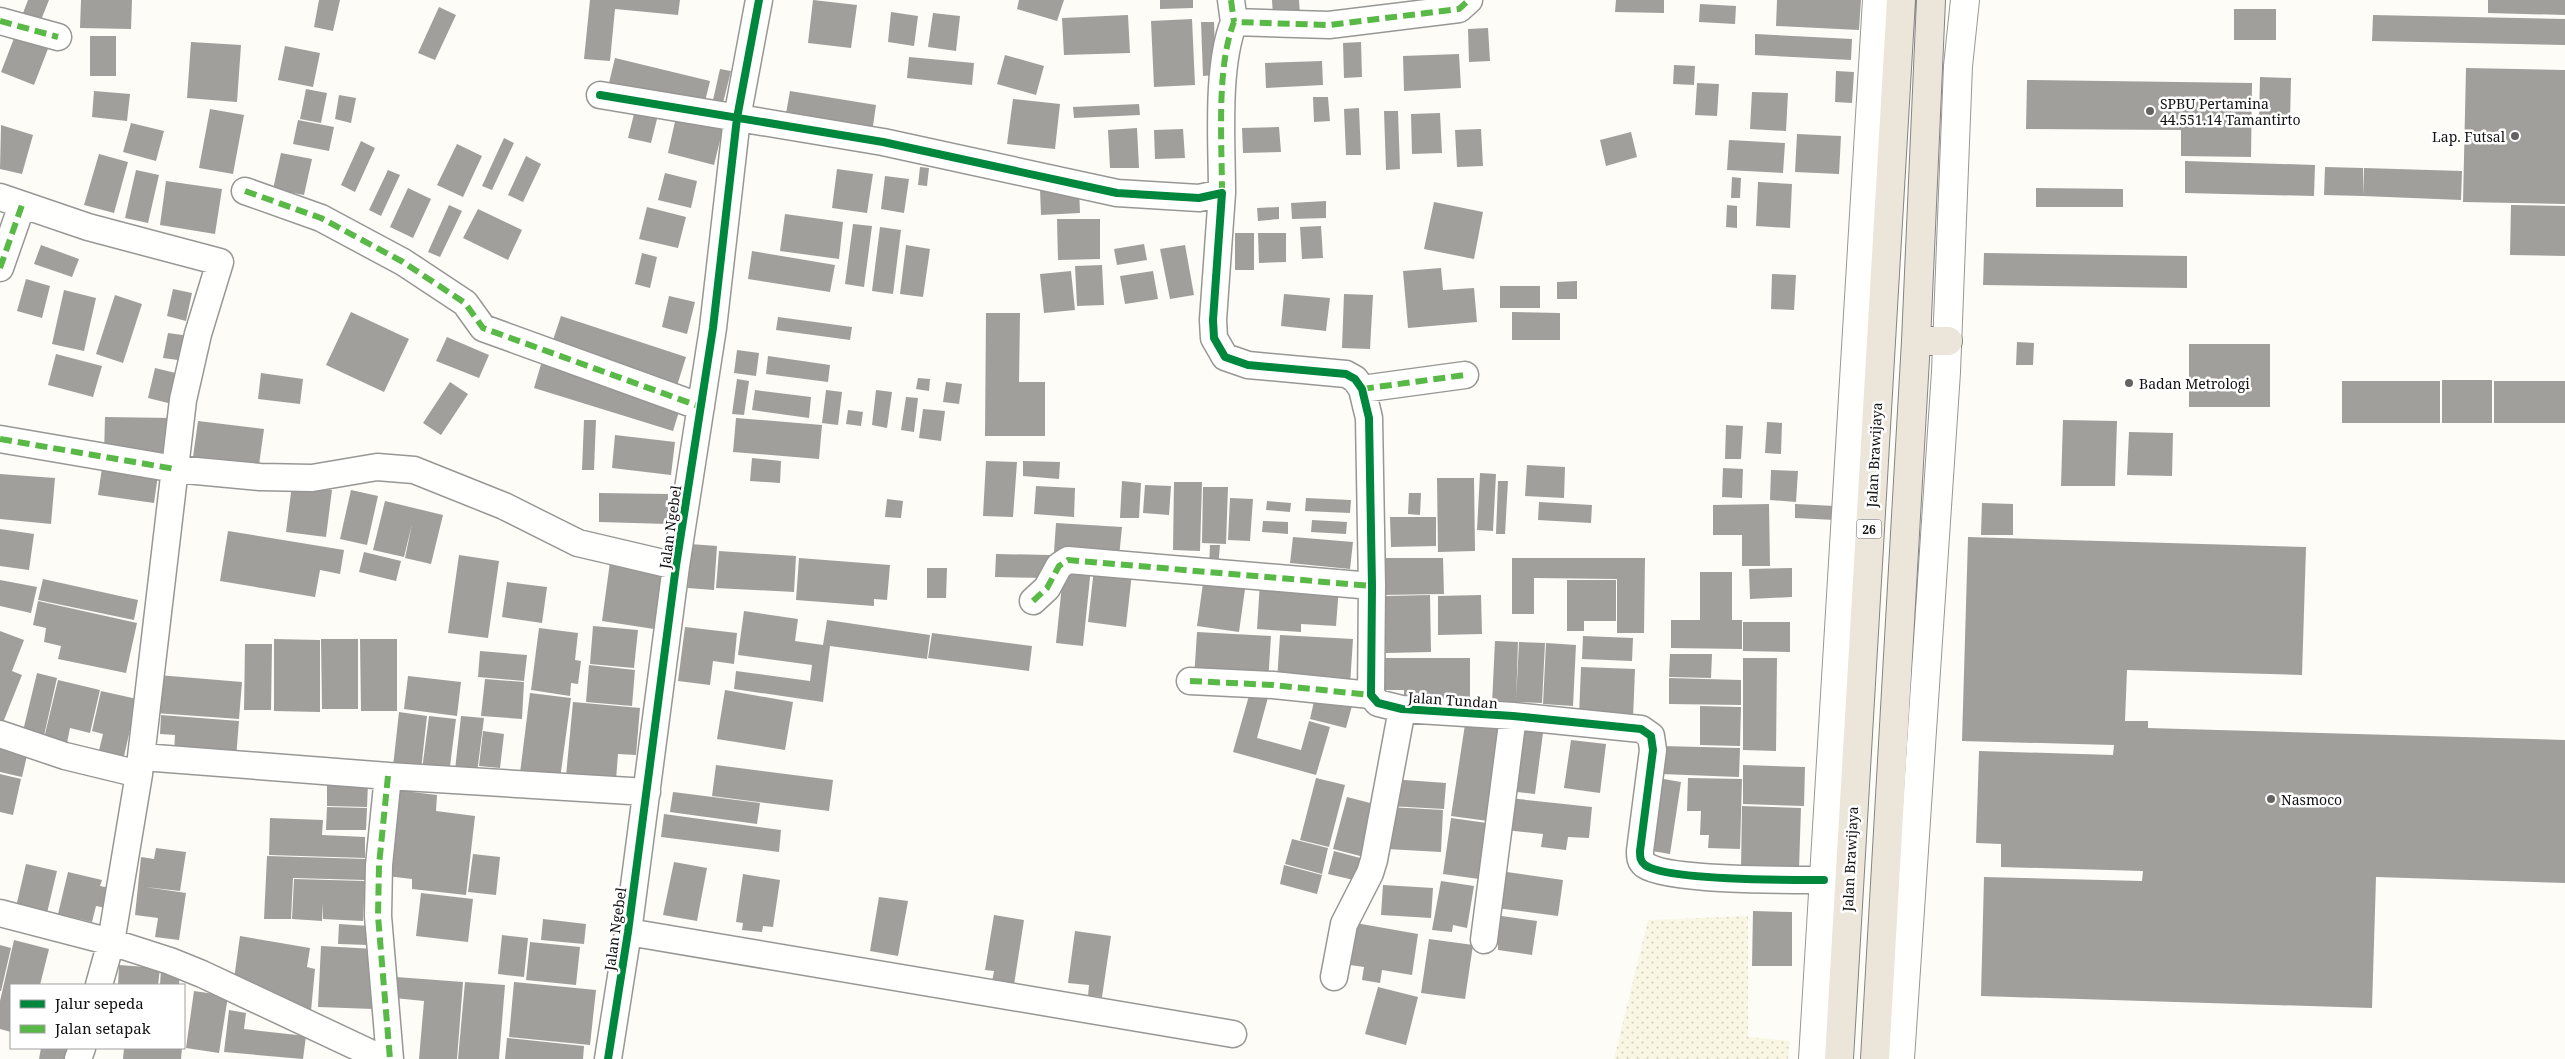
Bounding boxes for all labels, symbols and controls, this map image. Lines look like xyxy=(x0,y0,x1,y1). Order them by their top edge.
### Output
place label: SPBU Pertamina 44.551.14 Tamantirto xyxy=(2160,94,2301,129)
marker: SPBU Pertamina 44.551.14 Tamantirto xyxy=(2144,105,2156,117)
place label: Lap. Futsal xyxy=(2432,127,2506,146)
marker: Lap. Futsal xyxy=(2509,130,2521,142)
place label: Badan Metrologi xyxy=(2139,374,2250,393)
marker: Badan Metrologi xyxy=(2123,377,2135,389)
street label: Jalan Brawijaya xyxy=(1862,402,1886,509)
street label: Jalan Ngebel xyxy=(655,483,685,571)
road number: 26 xyxy=(1856,520,1882,538)
street label: Jalan Tundan xyxy=(1407,687,1498,713)
place label: Nasmoco xyxy=(2281,790,2342,809)
marker: Nasmoco xyxy=(2265,793,2277,805)
street label: Jalan Brawijaya xyxy=(1838,806,1862,913)
street label: Jalan Ngebel xyxy=(600,885,630,973)
legend xyxy=(10,984,185,1049)
text: Jalur sepeda xyxy=(54,993,144,1013)
text: Jalan setapak xyxy=(54,1018,151,1038)

